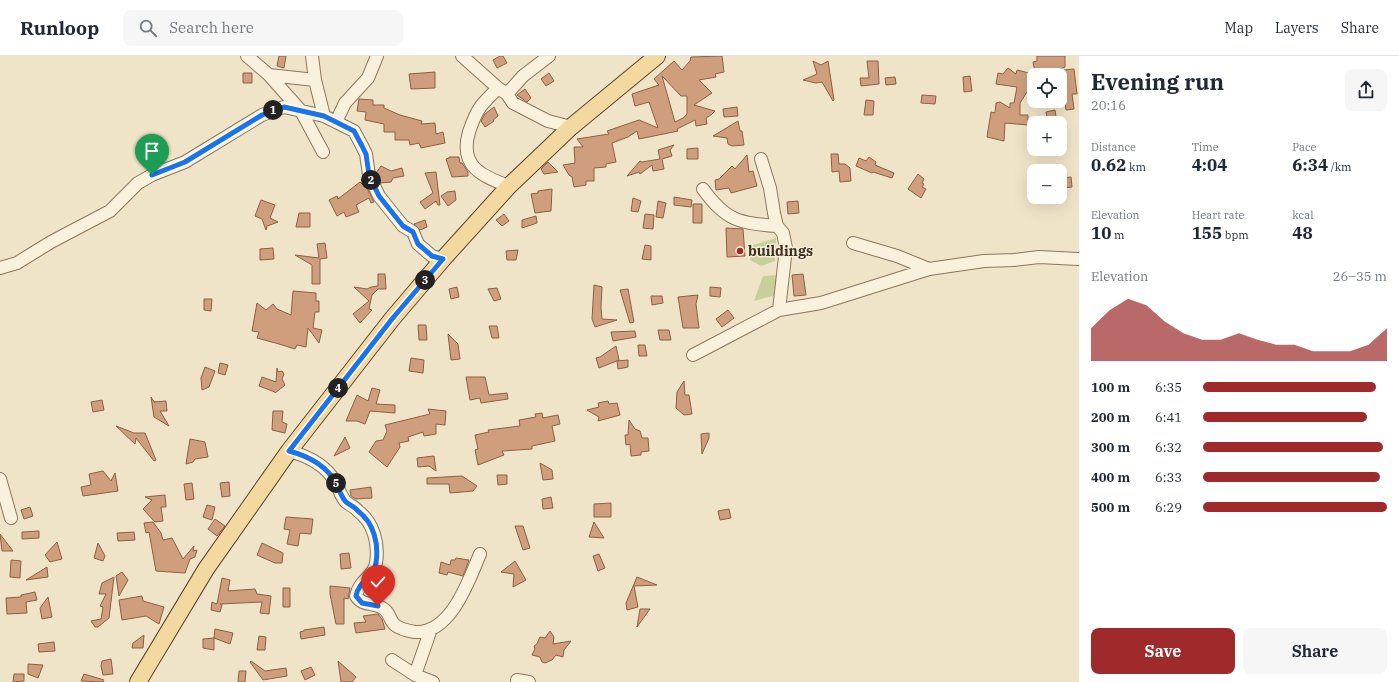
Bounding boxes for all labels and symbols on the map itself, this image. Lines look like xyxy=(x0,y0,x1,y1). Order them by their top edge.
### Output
pin: 1 xyxy=(263,100,283,120)
pin xyxy=(135,134,169,175)
pin: 2 xyxy=(361,170,381,190)
place label: buildings xyxy=(748,242,813,260)
marker: buildings xyxy=(735,246,745,256)
pin: 3 xyxy=(415,270,435,290)
pin: 4 xyxy=(328,378,348,398)
pin: 5 xyxy=(326,473,346,493)
pin xyxy=(361,565,395,606)

